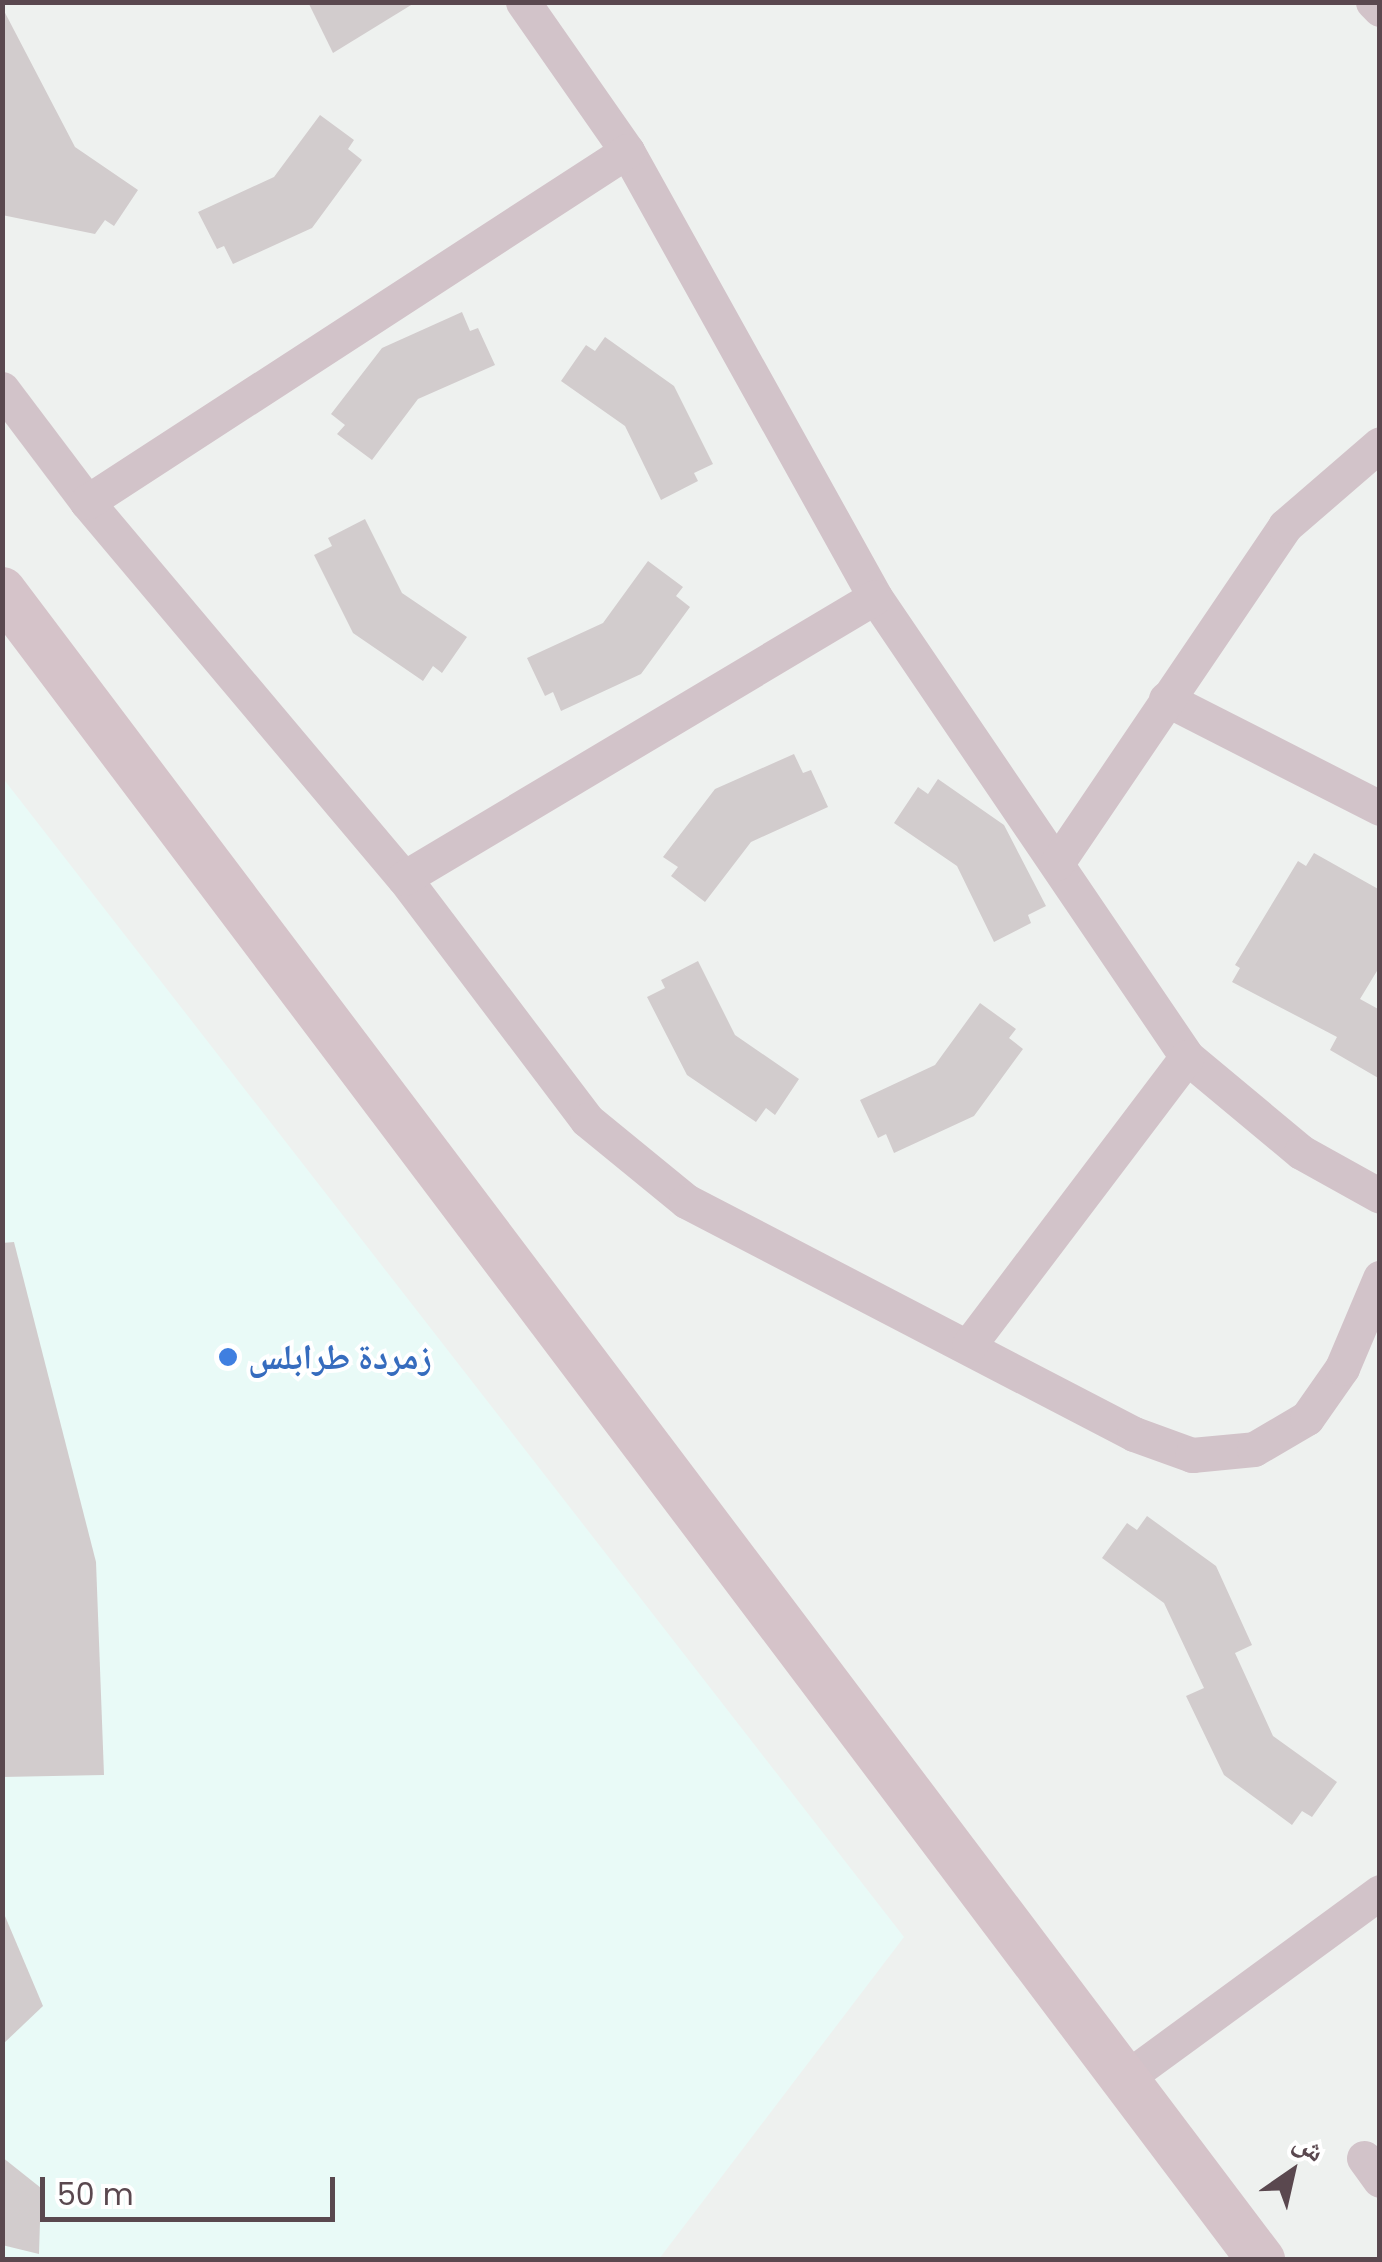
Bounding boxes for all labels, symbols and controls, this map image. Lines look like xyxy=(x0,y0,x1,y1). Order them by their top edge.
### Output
place label: زمردة طرابلس xyxy=(248,1336,432,1378)
marker: زمردة طرابلس xyxy=(217,1346,239,1368)
north arrow xyxy=(1242,2122,1342,2222)
text: ش xyxy=(1286,2122,1332,2171)
scale bar xyxy=(45,2157,340,2219)
text: 50 m xyxy=(57,2173,134,2216)

